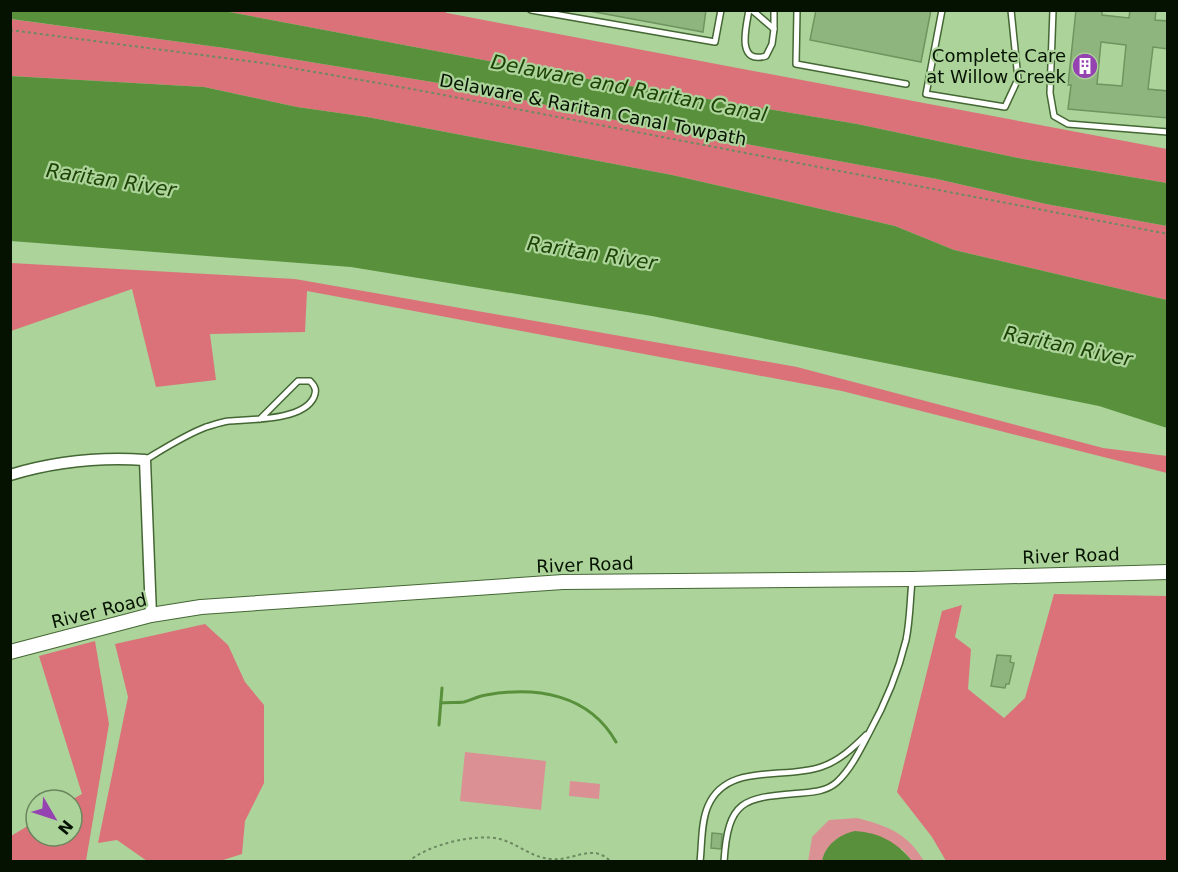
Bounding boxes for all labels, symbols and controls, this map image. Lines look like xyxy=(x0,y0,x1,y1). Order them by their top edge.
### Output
place label: Complete Care at Willow Creek xyxy=(926,45,1067,87)
water label: Delaware and Raritan Canal xyxy=(489,49,770,127)
building icon: Complete Care at Willow Creek xyxy=(1070,51,1100,81)
street label: Delaware & Raritan Canal Towpath xyxy=(438,69,748,150)
water label: Raritan River xyxy=(44,158,179,202)
water label: Raritan River xyxy=(525,231,660,275)
water label: Raritan River xyxy=(1001,321,1136,372)
street label: River Road xyxy=(1022,543,1120,568)
street label: River Road xyxy=(536,552,634,577)
street label: River Road xyxy=(49,589,149,633)
north arrow xyxy=(24,788,84,848)
text: N xyxy=(54,816,77,838)

